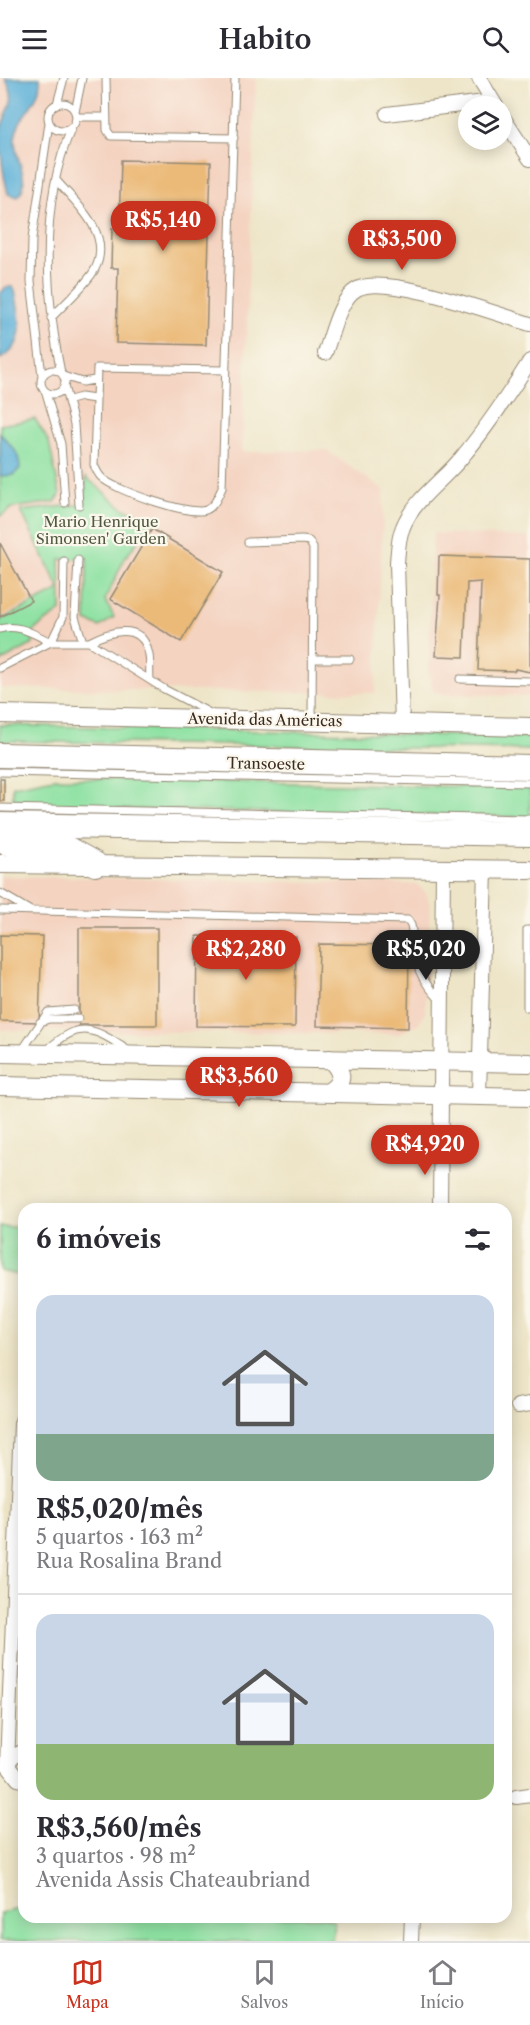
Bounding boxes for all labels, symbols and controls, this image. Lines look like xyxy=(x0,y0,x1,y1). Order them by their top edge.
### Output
icon: menu xyxy=(18,23,51,56)
text: Habito xyxy=(219,23,311,56)
icon: search xyxy=(479,23,512,56)
map controls xyxy=(458,96,512,150)
button: layers xyxy=(458,96,512,150)
pin: R$5,140 xyxy=(108,201,218,252)
text: R$5,140 xyxy=(125,208,201,232)
pin: R$3,500 xyxy=(347,220,457,271)
text: R$3,500 xyxy=(362,227,442,251)
park label: Mario Henrique Simonsen' Garden xyxy=(36,512,167,548)
street label: Avenida das Américas xyxy=(186,709,343,730)
street label: Transoeste xyxy=(227,753,305,774)
pin: R$2,280 xyxy=(191,930,301,981)
pin: R$5,020 xyxy=(371,930,481,981)
text: R$2,280 xyxy=(206,937,286,961)
text: R$5,020 xyxy=(386,937,466,961)
pin: R$3,560 xyxy=(184,1057,294,1108)
text: R$3,560 xyxy=(199,1064,279,1088)
pin: R$4,920 xyxy=(370,1125,480,1176)
text: R$4,920 xyxy=(385,1132,465,1156)
text: 6 imóveis xyxy=(36,1223,161,1255)
icon: filters xyxy=(461,1223,494,1256)
icon: home xyxy=(211,1334,319,1442)
text: R$5,020/mês xyxy=(36,1493,203,1525)
text: 5 quartos · 163 m² xyxy=(36,1525,203,1549)
text: Rua Rosalina Brand xyxy=(36,1549,222,1573)
icon: home xyxy=(211,1653,319,1761)
text: R$3,560/mês xyxy=(36,1812,202,1844)
text: 3 quartos · 98 m² xyxy=(36,1844,196,1868)
text: Avenida Assis Chateaubriand xyxy=(36,1868,311,1892)
tab: Mapa xyxy=(66,1956,109,2012)
tab: Salvos xyxy=(241,1956,288,2012)
tab: Início xyxy=(420,1956,464,2012)

